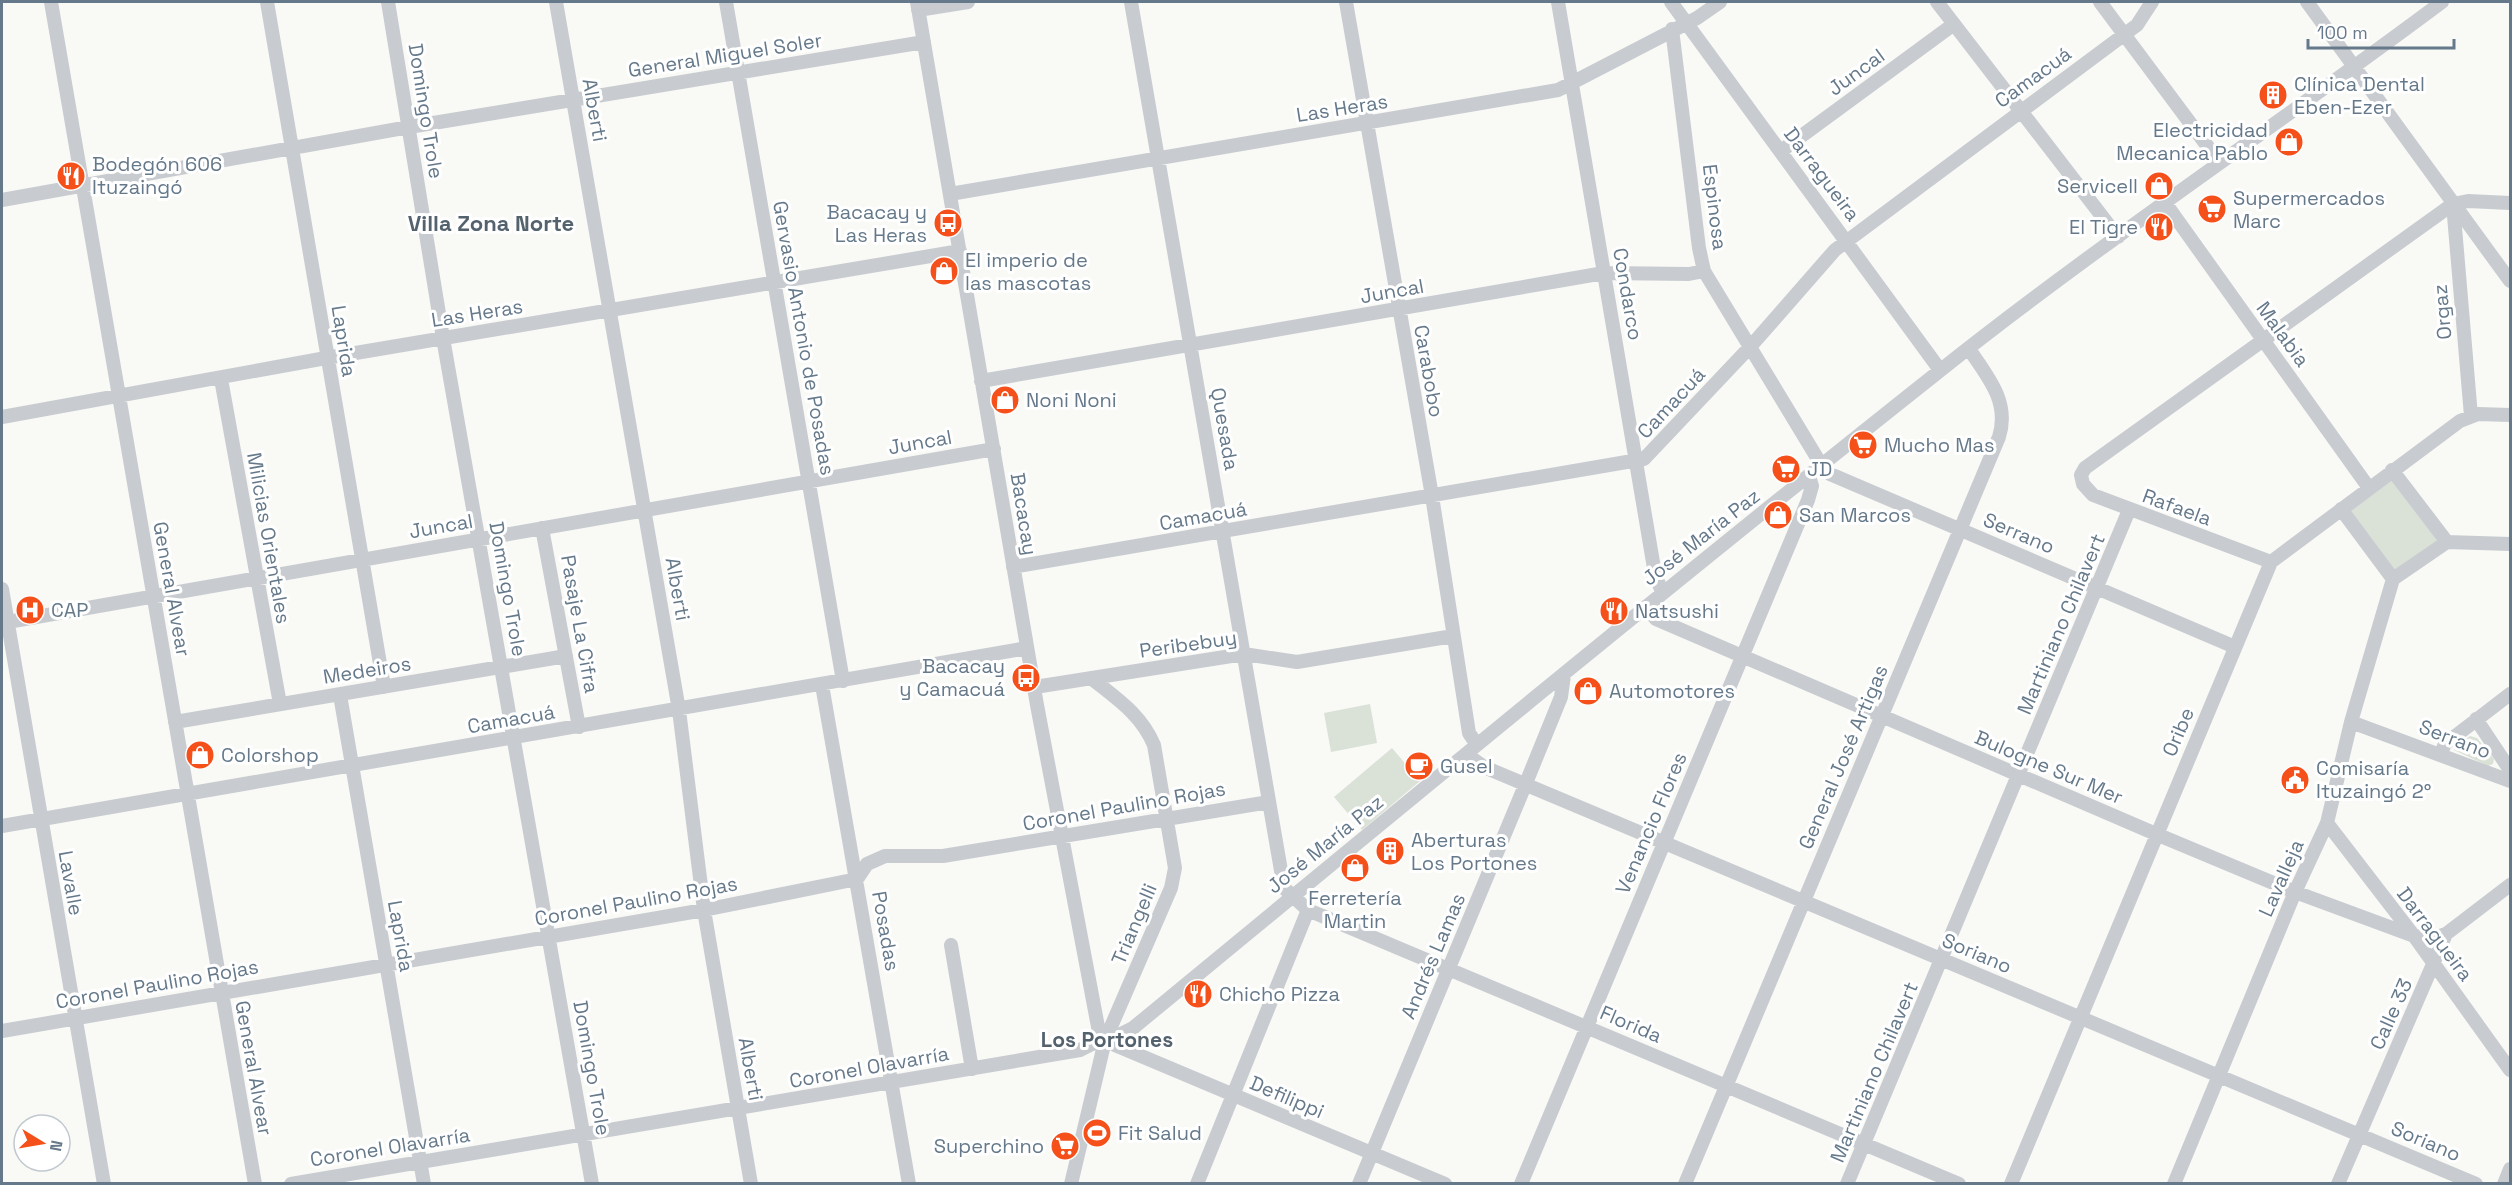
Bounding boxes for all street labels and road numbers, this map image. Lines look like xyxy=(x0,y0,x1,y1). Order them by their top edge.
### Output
street label: General Miguel Soler xyxy=(626,27,824,83)
street label: Camacuá xyxy=(1990,40,2076,114)
street label: Domingo Trole xyxy=(402,42,450,180)
street label: Juncal xyxy=(1822,43,1890,101)
street label: Alberti xyxy=(577,76,613,144)
street label: Las Heras xyxy=(1294,88,1390,128)
street label: Darragueira xyxy=(1778,122,1866,226)
street label: Espinosa xyxy=(1697,163,1733,251)
street label: Gervasio Antonio de Posadas xyxy=(767,199,841,477)
street label: Condarco xyxy=(1607,246,1649,342)
street label: Juncal xyxy=(1358,273,1426,309)
street label: Orgaz xyxy=(2427,283,2457,341)
street label: Las Heras xyxy=(429,293,525,333)
street label: Malabia xyxy=(2251,296,2315,372)
street label: Laprida xyxy=(326,303,362,379)
street label: Carabobo xyxy=(1408,323,1450,419)
street label: Camacuá xyxy=(1631,362,1711,444)
street label: Quesada xyxy=(1205,386,1245,472)
street label: Juncal xyxy=(886,424,954,460)
street label: Milicias Orientales xyxy=(241,450,297,626)
street label: Bacacay xyxy=(1005,471,1043,557)
street label: José María Paz xyxy=(1637,483,1765,591)
street label: Rafaela xyxy=(2139,483,2215,531)
street label: Camacuá xyxy=(1157,496,1249,536)
street label: Serrano xyxy=(1979,506,2059,560)
street label: Juncal xyxy=(407,508,475,544)
street label: General Alvear xyxy=(147,520,197,658)
street label: Domingo Trole xyxy=(483,520,533,658)
street label: Martiniano Chilavert xyxy=(2011,530,2111,718)
street label: Pasaje La Cifra xyxy=(555,553,605,695)
street label: Alberti xyxy=(660,555,696,623)
street label: Peribebuy xyxy=(1138,624,1238,664)
street label: Medeiros xyxy=(321,650,413,690)
street label: General José Artigas xyxy=(1792,661,1894,853)
street label: Camacuá xyxy=(465,699,557,739)
street label: Oribe xyxy=(2156,704,2200,760)
street label: Serrano xyxy=(2415,713,2495,765)
street label: Bulogne Sur Mer xyxy=(1971,724,2127,810)
street label: Venancio Flores xyxy=(1609,748,1693,898)
street label: Coronel Paulino Rojas xyxy=(1020,775,1228,837)
street label: José María Paz xyxy=(1261,789,1389,899)
street label: Lavalleja xyxy=(2252,835,2310,921)
street label: Lavalle xyxy=(53,848,89,918)
street label: Coronel Paulino Rojas xyxy=(532,870,740,932)
street label: Triangelli xyxy=(1105,879,1163,969)
street label: Darragueira xyxy=(2391,882,2479,986)
street label: Posadas xyxy=(866,889,906,973)
street label: Andrés Lamas xyxy=(1395,889,1471,1023)
street label: Laprida xyxy=(382,898,420,974)
street label: Soriano xyxy=(1938,927,2016,979)
street label: Coronel Paulino Rojas xyxy=(53,953,261,1015)
street label: Calle 33 xyxy=(2364,974,2418,1054)
street label: Martiniano Chilavert xyxy=(1824,978,1924,1166)
street label: General Alvear xyxy=(229,999,279,1137)
street label: Domingo Trole xyxy=(567,999,617,1137)
street label: Florida xyxy=(1596,999,1666,1049)
street label: Alberti xyxy=(733,1035,769,1103)
street label: Coronel Olavarría xyxy=(787,1040,951,1094)
street label: Defilippi xyxy=(1246,1070,1328,1124)
street label: Soriano xyxy=(2387,1115,2465,1167)
street label: Coronel Olavarría xyxy=(308,1122,472,1172)

